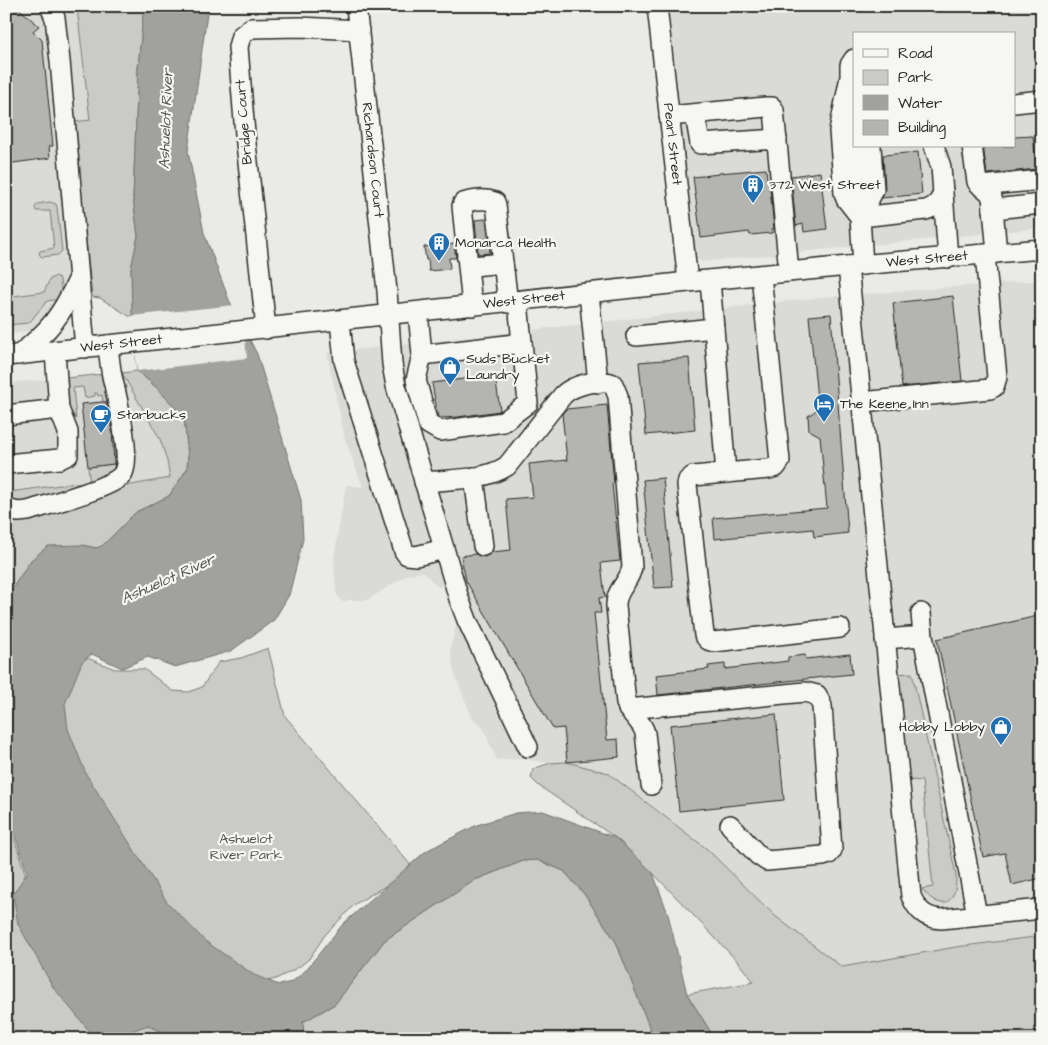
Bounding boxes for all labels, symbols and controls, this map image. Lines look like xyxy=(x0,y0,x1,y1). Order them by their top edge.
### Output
legend xyxy=(853,32,1016,148)
text: Road xyxy=(898,43,933,64)
water label: Ashuelot River xyxy=(154,67,178,169)
text: Park xyxy=(898,67,933,88)
street label: Bridge Court xyxy=(230,78,258,166)
text: Water xyxy=(898,93,942,114)
street label: Richardson Court xyxy=(357,101,389,219)
street label: Pearl Street xyxy=(658,102,687,187)
text: Building xyxy=(898,117,946,139)
building icon: 372 West Street xyxy=(741,173,765,204)
place label: 372 West Street xyxy=(769,175,881,195)
building icon: Monarca Health xyxy=(427,231,451,262)
place label: Monarca Health xyxy=(455,233,556,253)
street label: West Street xyxy=(885,246,969,273)
street label: West Street xyxy=(482,285,566,314)
street label: West Street xyxy=(79,329,164,358)
place label: Suds Bucket Laundry xyxy=(466,349,550,385)
shop icon: Suds Bucket Laundry xyxy=(438,355,462,386)
hotel icon: The Keene Inn xyxy=(812,392,836,423)
place label: The Keene Inn xyxy=(840,394,929,414)
cafe icon: Starbucks xyxy=(89,403,113,434)
place label: Starbucks xyxy=(117,405,186,425)
water label: Ashuelot River xyxy=(118,548,220,609)
shop icon: Hobby Lobby xyxy=(989,715,1013,746)
place label: Hobby Lobby xyxy=(899,717,985,737)
park label: Ashuelot River Park xyxy=(210,829,283,865)

